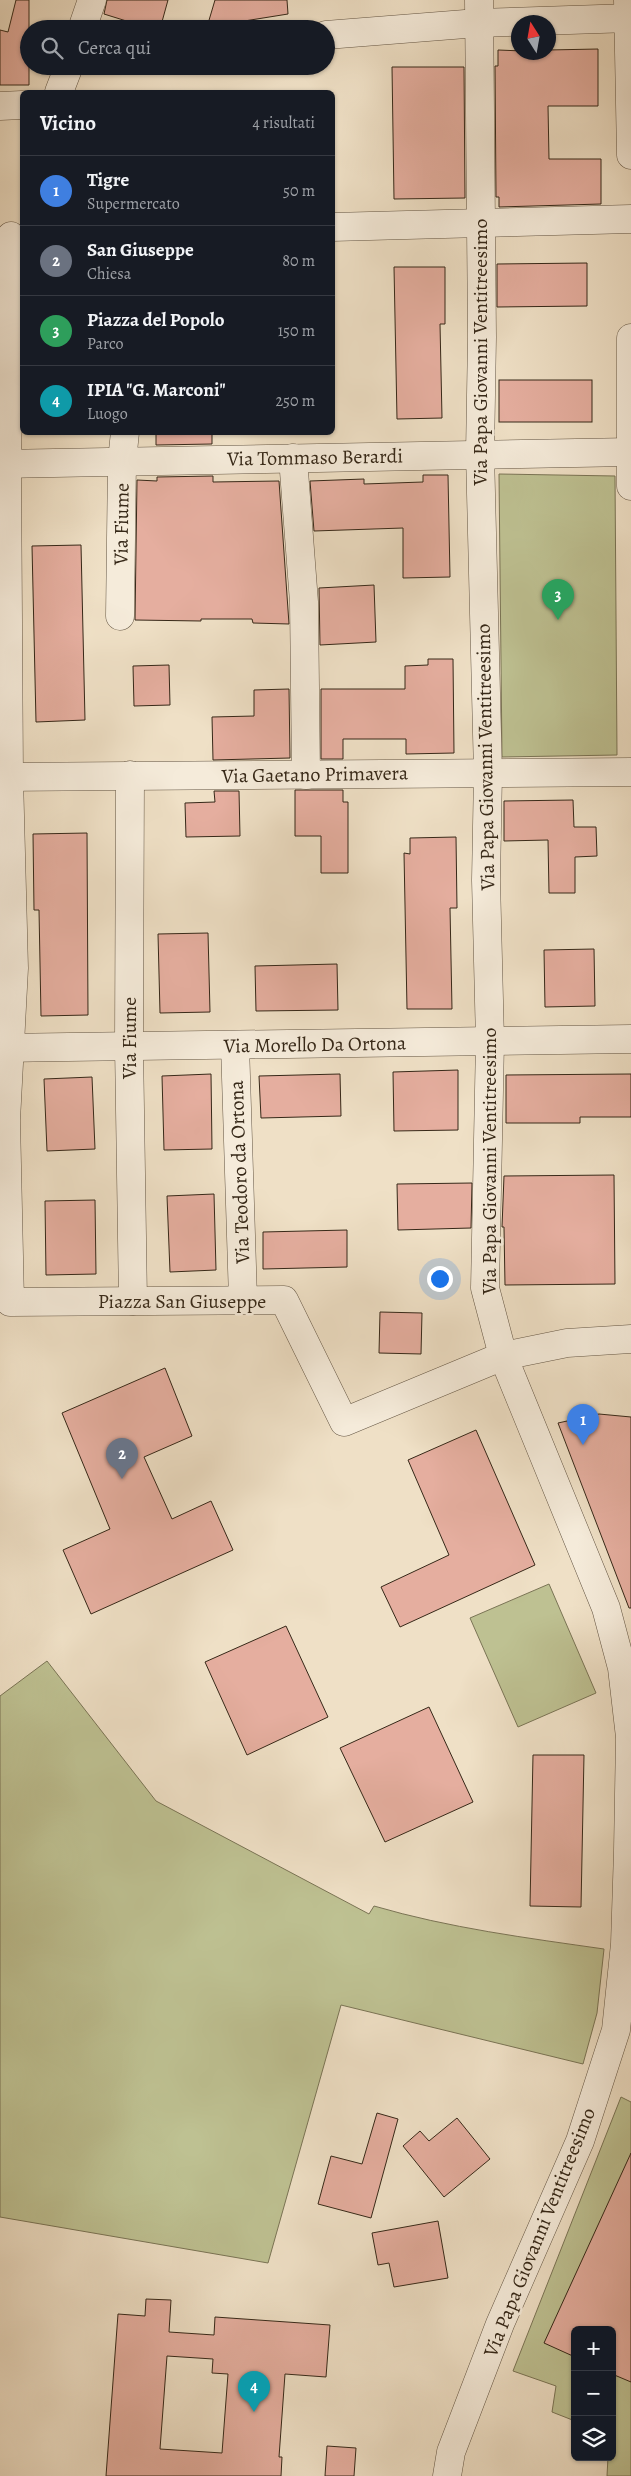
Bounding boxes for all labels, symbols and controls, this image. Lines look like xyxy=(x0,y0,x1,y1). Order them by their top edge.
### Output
north arrow xyxy=(511,15,556,60)
search box xyxy=(20,20,335,75)
icon: search xyxy=(38,34,66,62)
text: Cerca qui xyxy=(78,35,151,61)
text: Vicino xyxy=(40,109,96,137)
text: 4 risultati xyxy=(252,112,315,134)
text: Tigre xyxy=(87,167,129,193)
text: 1 xyxy=(53,180,59,202)
text: 50 m xyxy=(283,180,315,202)
text: Supermercato xyxy=(87,193,180,215)
street label: Via Papa Giovanni Ventitreesimo xyxy=(467,219,494,486)
text: San Giuseppe xyxy=(87,237,194,263)
text: 2 xyxy=(52,250,60,272)
text: 80 m xyxy=(282,250,315,272)
text: Chiesa xyxy=(87,263,131,285)
text: Piazza del Popolo xyxy=(87,307,225,333)
text: 3 xyxy=(53,320,59,342)
text: 150 m xyxy=(278,320,315,342)
text: Parco xyxy=(87,333,123,355)
text: IPIA "G. Marconi" xyxy=(87,377,226,403)
text: 4 xyxy=(52,390,60,412)
text: 250 m xyxy=(276,390,315,412)
text: Luogo xyxy=(87,403,128,425)
street label: Via Tommaso Berardi xyxy=(226,442,403,473)
street label: Via Fiume xyxy=(107,483,136,566)
pin: 3 xyxy=(542,579,574,620)
street label: Via Papa Giovanni Ventitreesimo xyxy=(470,623,501,892)
street label: Via Gaetano Primavera xyxy=(221,759,409,790)
street label: Via Fiume xyxy=(116,997,143,1080)
street label: Via Papa Giovanni Ventitreesimo xyxy=(476,1028,503,1295)
street label: Via Morello Da Ortona xyxy=(222,1029,407,1060)
street label: Via Teodoro da Ortona xyxy=(223,1079,256,1265)
your location xyxy=(427,1266,453,1292)
street label: Piazza San Giuseppe xyxy=(98,1288,266,1315)
pin: 1 xyxy=(567,1404,599,1445)
pin: 2 xyxy=(106,1438,138,1479)
street label: Via Papa Giovanni Ventitreesimo xyxy=(477,2103,602,2362)
map controls xyxy=(571,2326,616,2461)
button: + xyxy=(571,2326,616,2371)
pin: 4 xyxy=(238,2371,270,2412)
button: − xyxy=(571,2371,616,2416)
button: layers xyxy=(571,2416,616,2461)

